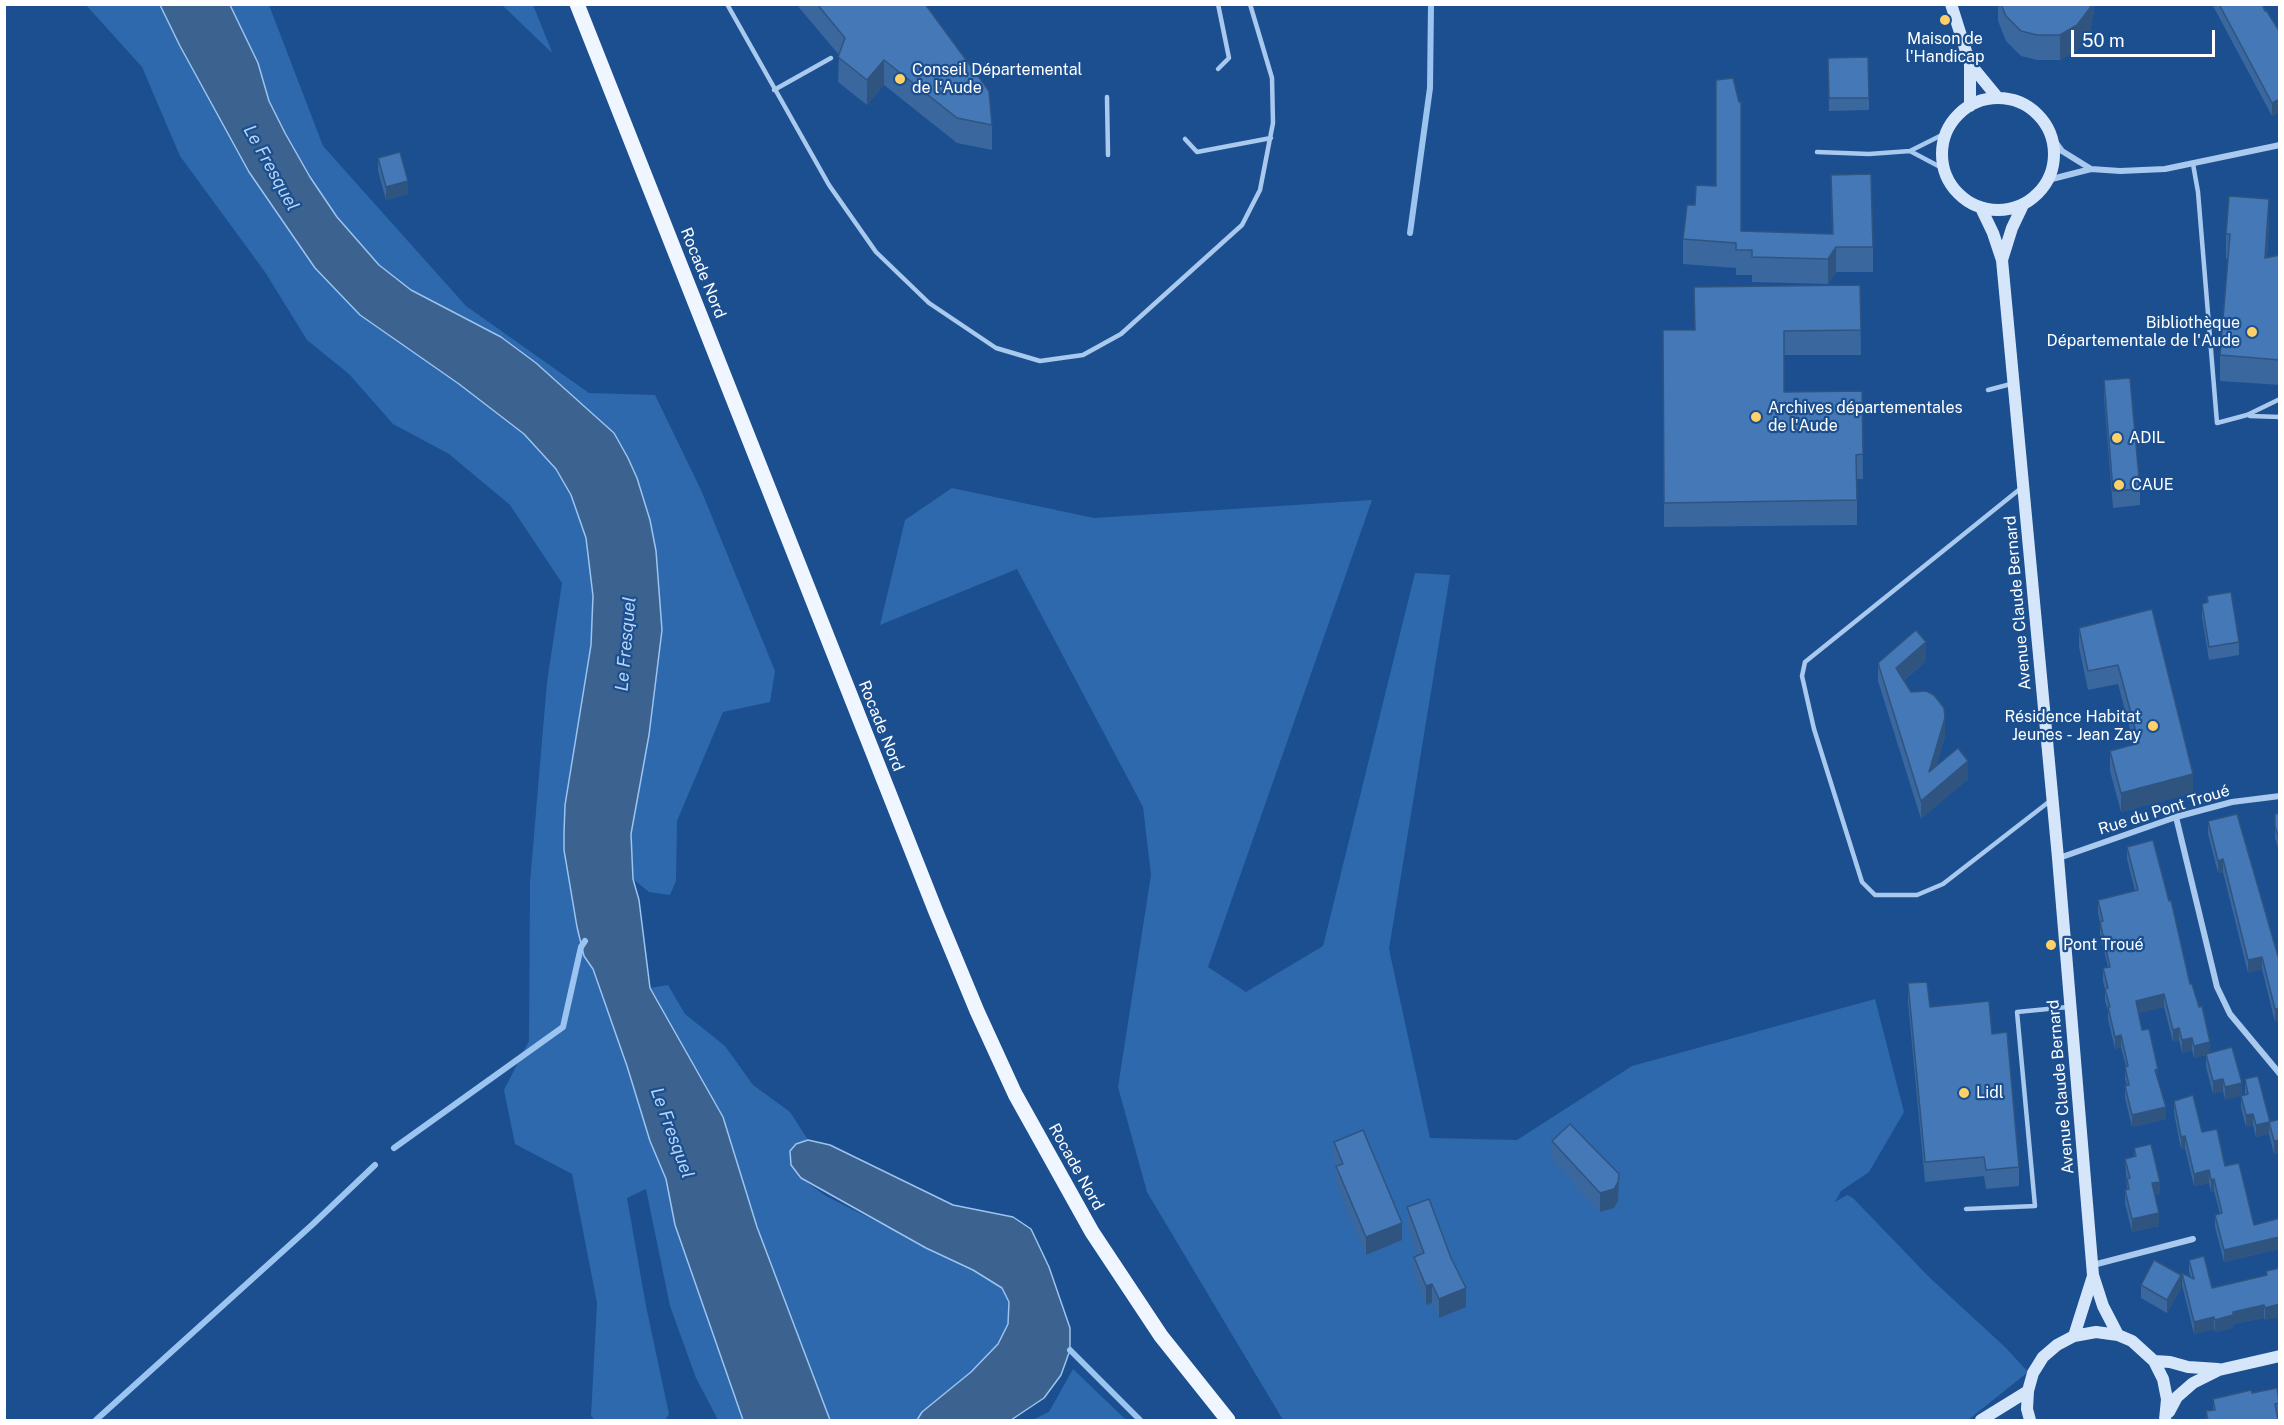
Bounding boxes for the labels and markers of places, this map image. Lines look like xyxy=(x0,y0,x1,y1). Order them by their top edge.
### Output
marker: Maison de l'Handicap xyxy=(1938,13,1952,27)
place label: Maison de l'Handicap xyxy=(1906,29,1984,67)
place label: Conseil Départemental de l'Aude xyxy=(912,60,1082,98)
marker: Conseil Départemental de l'Aude xyxy=(893,72,907,86)
place label: Bibliothèque Départementale de l'Aude xyxy=(2047,313,2240,351)
marker: Bibliothèque Départementale de l'Aude xyxy=(2245,325,2259,339)
place label: Archives départementales de l'Aude xyxy=(1768,398,1963,436)
marker: Archives départementales de l'Aude xyxy=(1749,410,1763,424)
place label: ADIL xyxy=(2129,428,2165,448)
marker: ADIL xyxy=(2110,431,2124,445)
place label: CAUE xyxy=(2131,475,2174,495)
marker: CAUE xyxy=(2112,478,2126,492)
place label: Résidence Habitat Jeunes - Jean Zay xyxy=(2004,707,2141,745)
marker: Résidence Habitat Jeunes - Jean Zay xyxy=(2146,719,2160,733)
place label: Pont Troué xyxy=(2063,935,2144,955)
marker: Pont Troué xyxy=(2044,938,2058,952)
place label: Lidl xyxy=(1976,1083,2004,1103)
marker: Lidl xyxy=(1957,1086,1971,1100)

